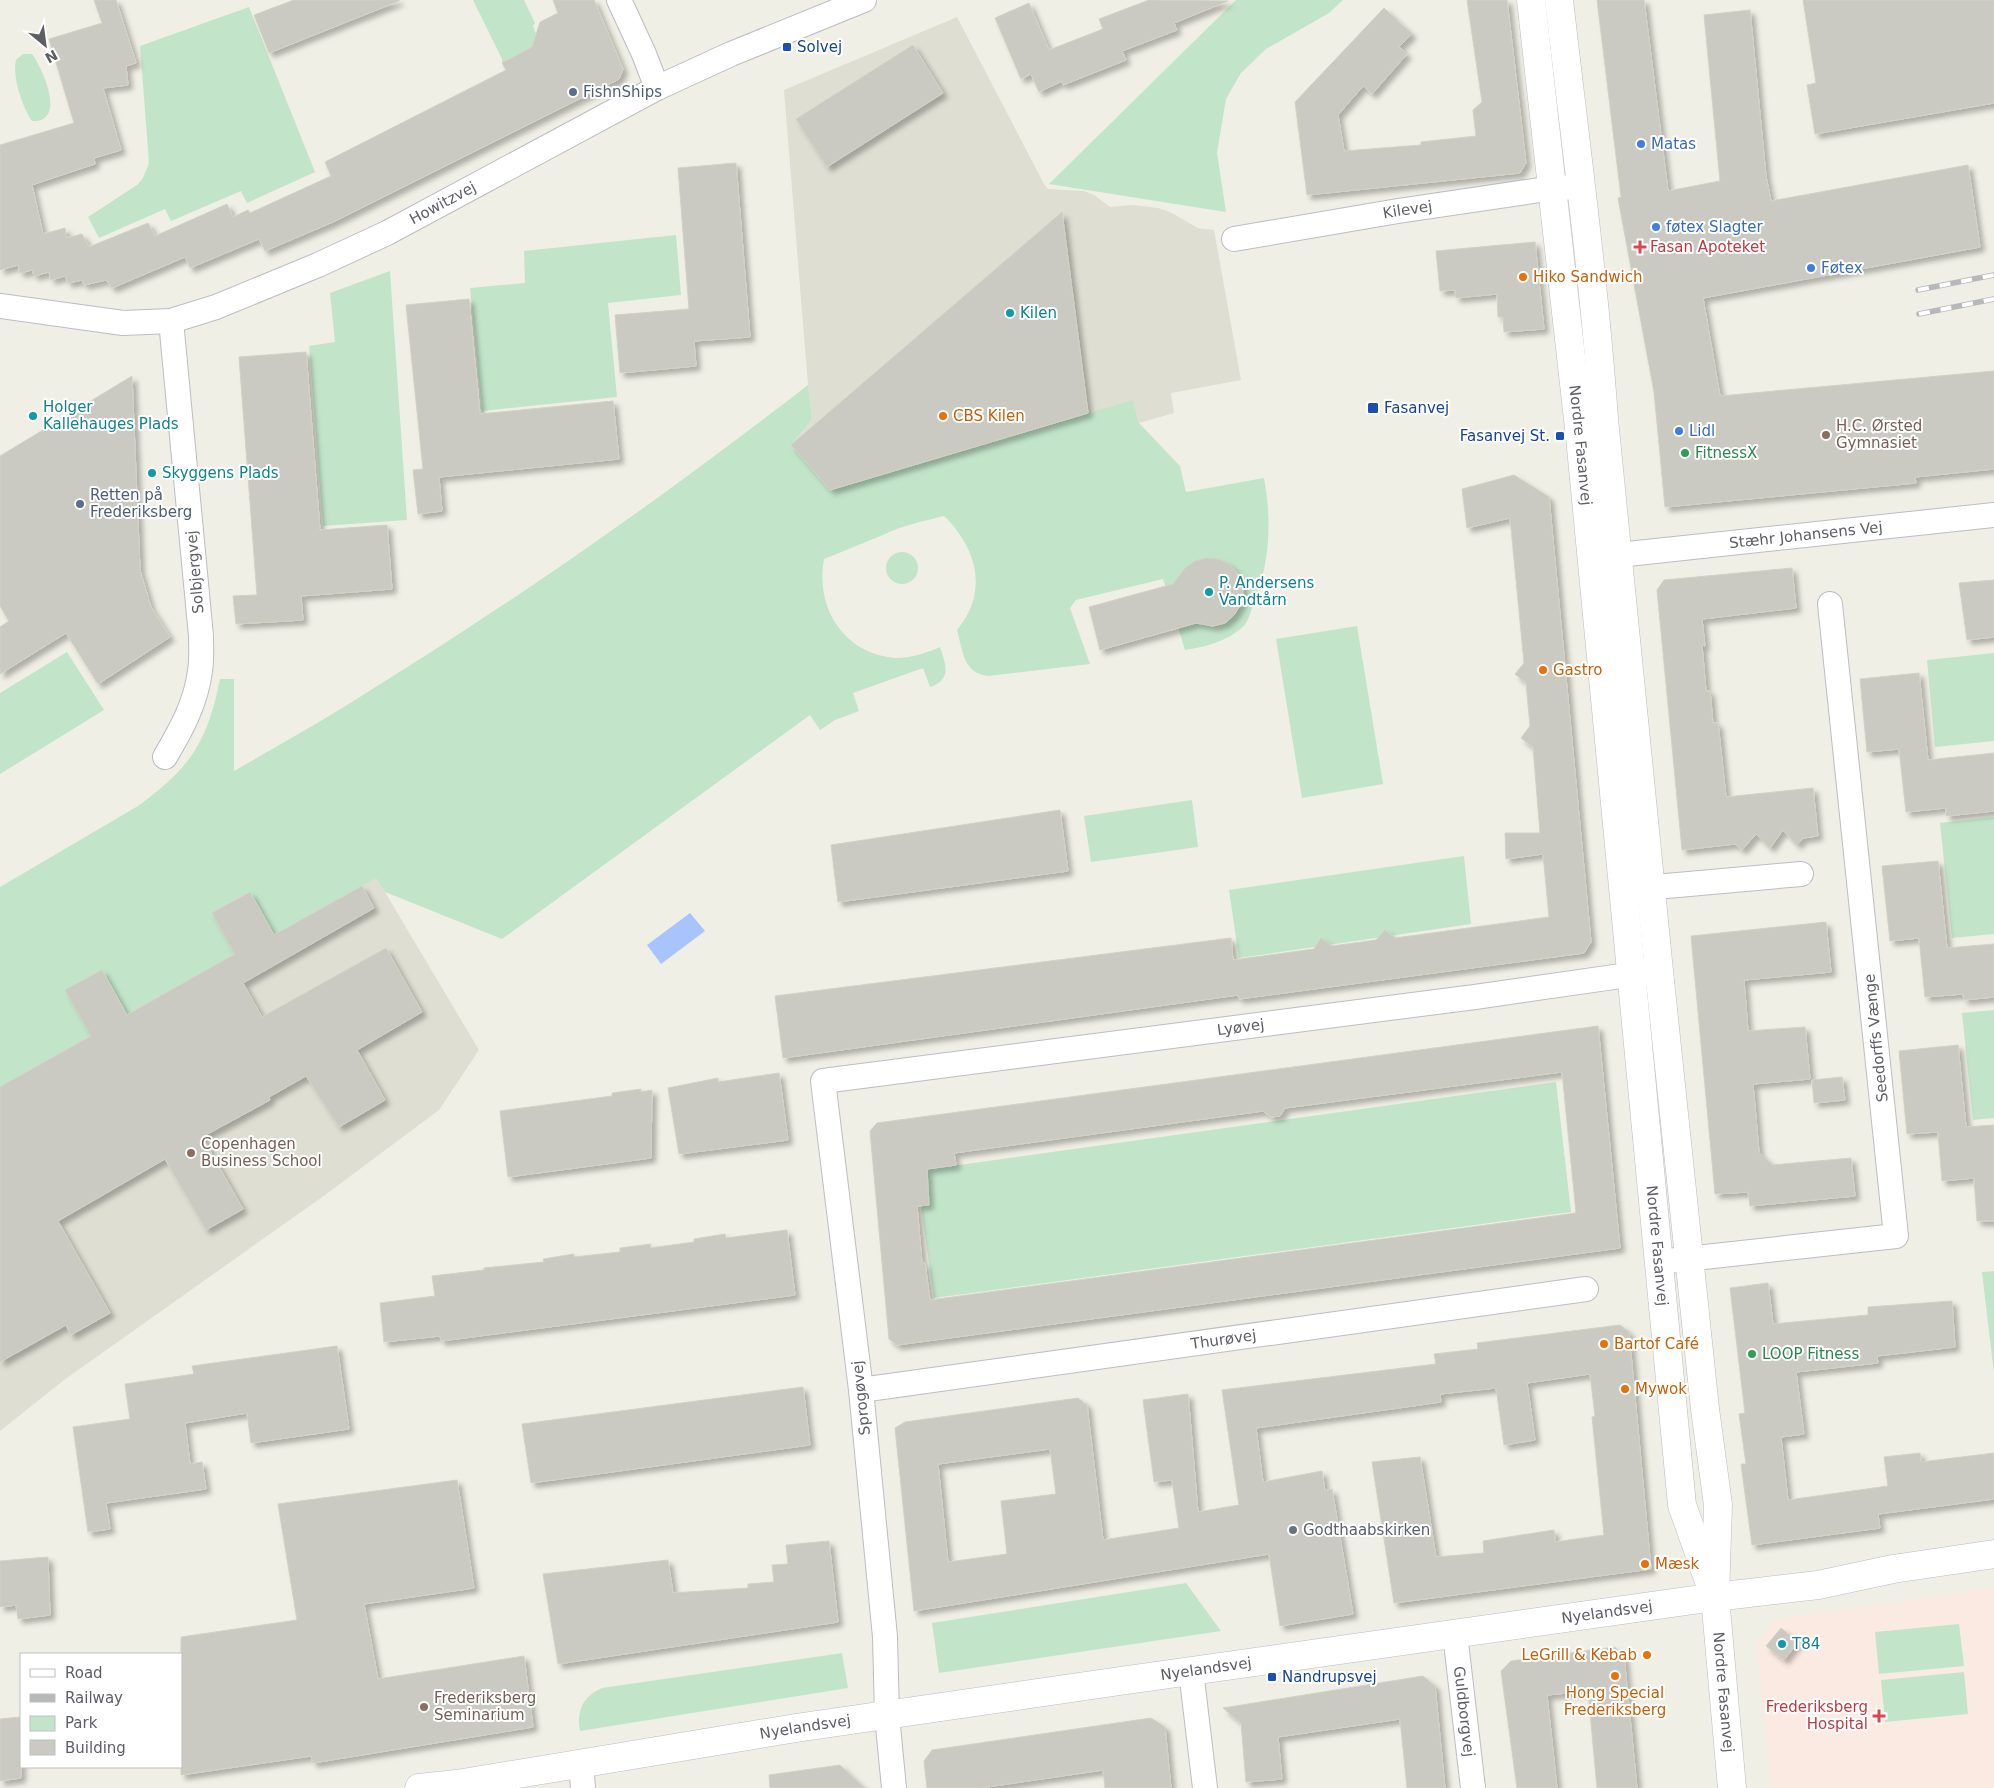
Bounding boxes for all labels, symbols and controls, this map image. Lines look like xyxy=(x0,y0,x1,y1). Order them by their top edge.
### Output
north arrow xyxy=(20,20,70,70)
place label: Solvej xyxy=(797,38,842,56)
marker: Solvej xyxy=(781,41,793,53)
text: N xyxy=(42,47,60,66)
place label: FishnShips xyxy=(583,83,662,101)
marker: FishnShips xyxy=(567,86,579,98)
place label: Matas xyxy=(1651,135,1696,153)
marker: Matas xyxy=(1635,138,1647,150)
street label: Howitzvej xyxy=(406,178,479,228)
street label: Kilevej xyxy=(1381,197,1433,222)
place label: føtex Slagter xyxy=(1666,218,1763,236)
marker: føtex Slagter xyxy=(1650,221,1662,233)
place label: Fasan Apoteket xyxy=(1650,238,1765,256)
marker: Fasan Apoteket xyxy=(1634,241,1646,253)
place label: Føtex xyxy=(1821,259,1863,277)
marker: Føtex xyxy=(1805,262,1817,274)
place label: Hiko Sandwich xyxy=(1533,268,1642,286)
marker: Hiko Sandwich xyxy=(1517,271,1529,283)
place label: Kilen xyxy=(1020,304,1057,322)
marker: Kilen xyxy=(1004,307,1016,319)
street label: Nordre Fasanvej xyxy=(1565,384,1595,506)
place label: Holger Kallehauges Plads xyxy=(43,398,179,433)
place label: Fasanvej xyxy=(1384,399,1449,417)
marker: Fasanvej xyxy=(1366,401,1380,415)
place label: CBS Kilen xyxy=(953,407,1025,425)
marker: Holger Kallehauges Plads xyxy=(27,410,39,422)
marker: CBS Kilen xyxy=(937,410,949,422)
place label: H.C. Ørsted Gymnasiet xyxy=(1836,417,1922,452)
place label: Lidl xyxy=(1689,422,1715,440)
marker: Lidl xyxy=(1673,425,1685,437)
place label: Fasanvej St. xyxy=(1460,427,1550,445)
marker: H.C. Ørsted Gymnasiet xyxy=(1820,429,1832,441)
marker: Fasanvej St. xyxy=(1554,430,1566,442)
place label: FitnessX xyxy=(1695,444,1757,462)
marker: FitnessX xyxy=(1679,447,1691,459)
place label: Skyggens Plads xyxy=(162,464,279,482)
marker: Skyggens Plads xyxy=(146,467,158,479)
place label: Retten på Frederiksberg xyxy=(90,486,192,521)
marker: Retten på Frederiksberg xyxy=(74,498,86,510)
street label: Stæhr Johansens Vej xyxy=(1728,518,1884,552)
street label: Solbjergvej xyxy=(182,530,208,614)
place label: P. Andersens Vandtårn xyxy=(1219,574,1314,609)
marker: P. Andersens Vandtårn xyxy=(1203,586,1215,598)
place label: Gastro xyxy=(1553,661,1603,679)
marker: Gastro xyxy=(1537,664,1549,676)
street label: Seedorffs Vænge xyxy=(1860,973,1892,1103)
street label: Lyøvej xyxy=(1216,1015,1265,1039)
place label: Copenhagen Business School xyxy=(201,1135,322,1170)
marker: Copenhagen Business School xyxy=(185,1147,197,1159)
street label: Nordre Fasanvej xyxy=(1643,1184,1672,1307)
street label: Thurøvej xyxy=(1189,1326,1257,1353)
place label: Bartof Café xyxy=(1614,1335,1699,1353)
marker: Bartof Café xyxy=(1598,1338,1610,1350)
place label: LOOP Fitness xyxy=(1762,1345,1859,1363)
marker: LOOP Fitness xyxy=(1746,1348,1758,1360)
street label: Sprogøvej xyxy=(848,1360,874,1436)
place label: Mywok xyxy=(1635,1380,1687,1398)
marker: Mywok xyxy=(1619,1383,1631,1395)
place label: Godthaabskirken xyxy=(1303,1521,1430,1539)
marker: Godthaabskirken xyxy=(1287,1524,1299,1536)
place label: Mæsk xyxy=(1655,1555,1699,1573)
marker: Mæsk xyxy=(1639,1558,1651,1570)
street label: Nyelandsvej xyxy=(1560,1597,1654,1628)
street label: Nordre Fasanvej xyxy=(1709,1631,1738,1753)
place label: T84 xyxy=(1791,1635,1820,1653)
marker: T84 xyxy=(1776,1638,1788,1650)
place label: LeGrill & Kebab xyxy=(1522,1646,1637,1664)
marker: LeGrill & Kebab xyxy=(1641,1649,1653,1661)
legend xyxy=(20,1653,182,1768)
street label: Nyelandsvej xyxy=(1159,1654,1253,1684)
text: Road xyxy=(65,1664,103,1682)
street label: Guldborgvej xyxy=(1450,1665,1478,1758)
place label: Nandrupsvej xyxy=(1282,1668,1377,1686)
marker: Hong Special Frederiksberg xyxy=(1609,1670,1621,1682)
marker: Nandrupsvej xyxy=(1266,1671,1278,1683)
place label: Hong Special Frederiksberg xyxy=(1564,1684,1666,1719)
text: Railway xyxy=(65,1689,123,1707)
place label: Frederiksberg Seminarium xyxy=(434,1689,536,1724)
place label: Frederiksberg Hospital xyxy=(1766,1698,1868,1733)
marker: Frederiksberg Seminarium xyxy=(418,1701,430,1713)
marker: Frederiksberg Hospital xyxy=(1872,1709,1886,1723)
street label: Nyelandsvej xyxy=(758,1711,852,1743)
text: Park xyxy=(65,1714,98,1732)
text: Building xyxy=(65,1739,126,1757)

